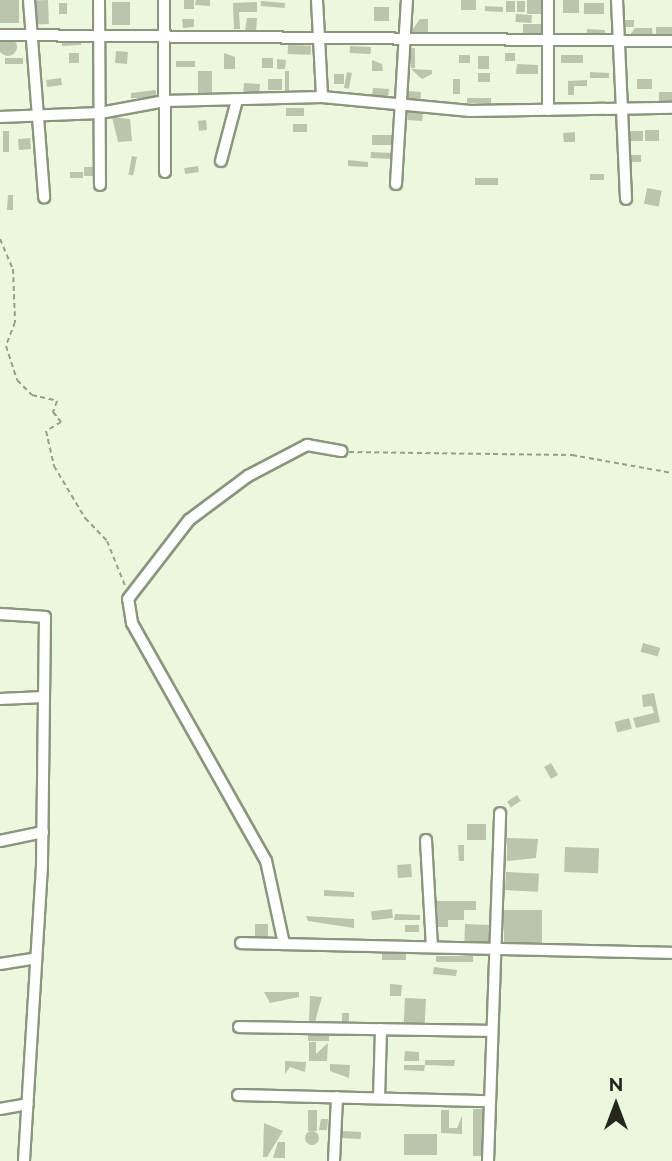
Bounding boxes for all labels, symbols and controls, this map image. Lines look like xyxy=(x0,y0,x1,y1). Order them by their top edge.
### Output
north arrow xyxy=(581,1070,651,1140)
text: N xyxy=(609,1073,623,1095)

